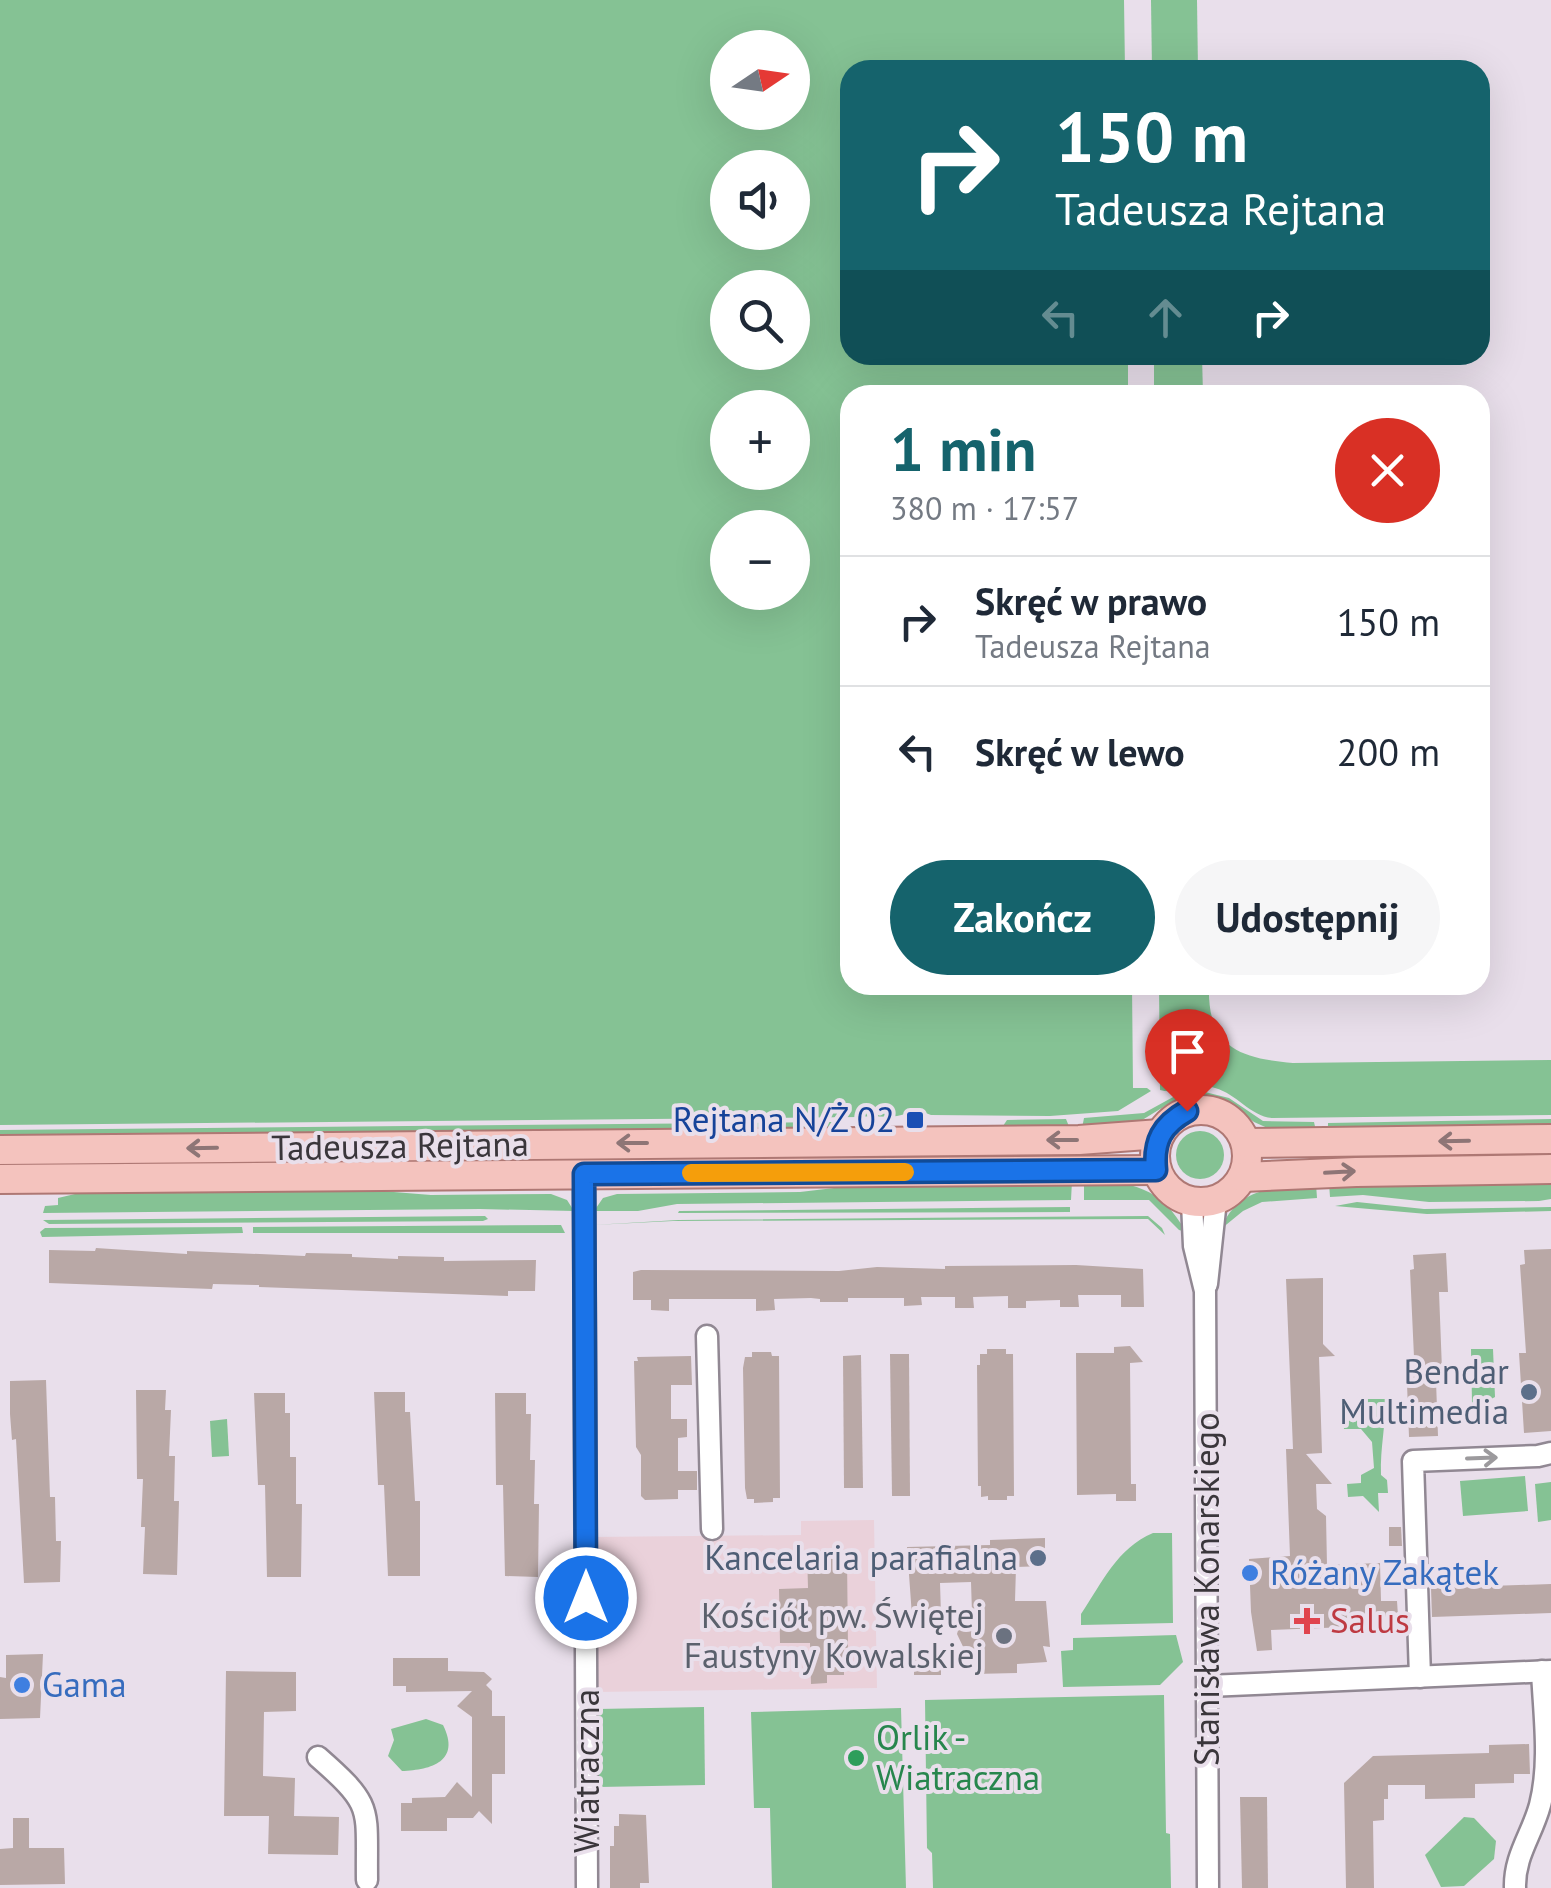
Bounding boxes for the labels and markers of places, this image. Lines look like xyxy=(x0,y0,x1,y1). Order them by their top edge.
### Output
pin xyxy=(1145,1009,1230,1112)
place label: Rejtana N/Ż 02 xyxy=(673,1096,895,1142)
marker: Rejtana N/Ż 02 xyxy=(904,1109,926,1131)
place label: Bendar Multimedia xyxy=(1339,1348,1509,1434)
marker: Bendar Multimedia xyxy=(1518,1381,1540,1403)
place label: Kancelaria parafialna xyxy=(704,1534,1018,1580)
marker: Kancelaria parafialna xyxy=(1027,1547,1049,1569)
place label: Różany Zakątek xyxy=(1270,1549,1499,1595)
marker: Różany Zakątek xyxy=(1239,1562,1261,1584)
place label: Kościół pw. Świętej Faustyny Kowalskiej xyxy=(684,1592,984,1678)
place label: Salus xyxy=(1330,1597,1410,1643)
marker: Salus xyxy=(1294,1608,1320,1634)
marker: Kościół pw. Świętej Faustyny Kowalskiej xyxy=(993,1625,1015,1647)
place label: Gama xyxy=(42,1661,127,1707)
marker: Gama xyxy=(11,1674,33,1696)
place label: Orlik - Wiatraczna xyxy=(876,1714,1040,1800)
marker: Orlik - Wiatraczna xyxy=(845,1747,867,1769)

